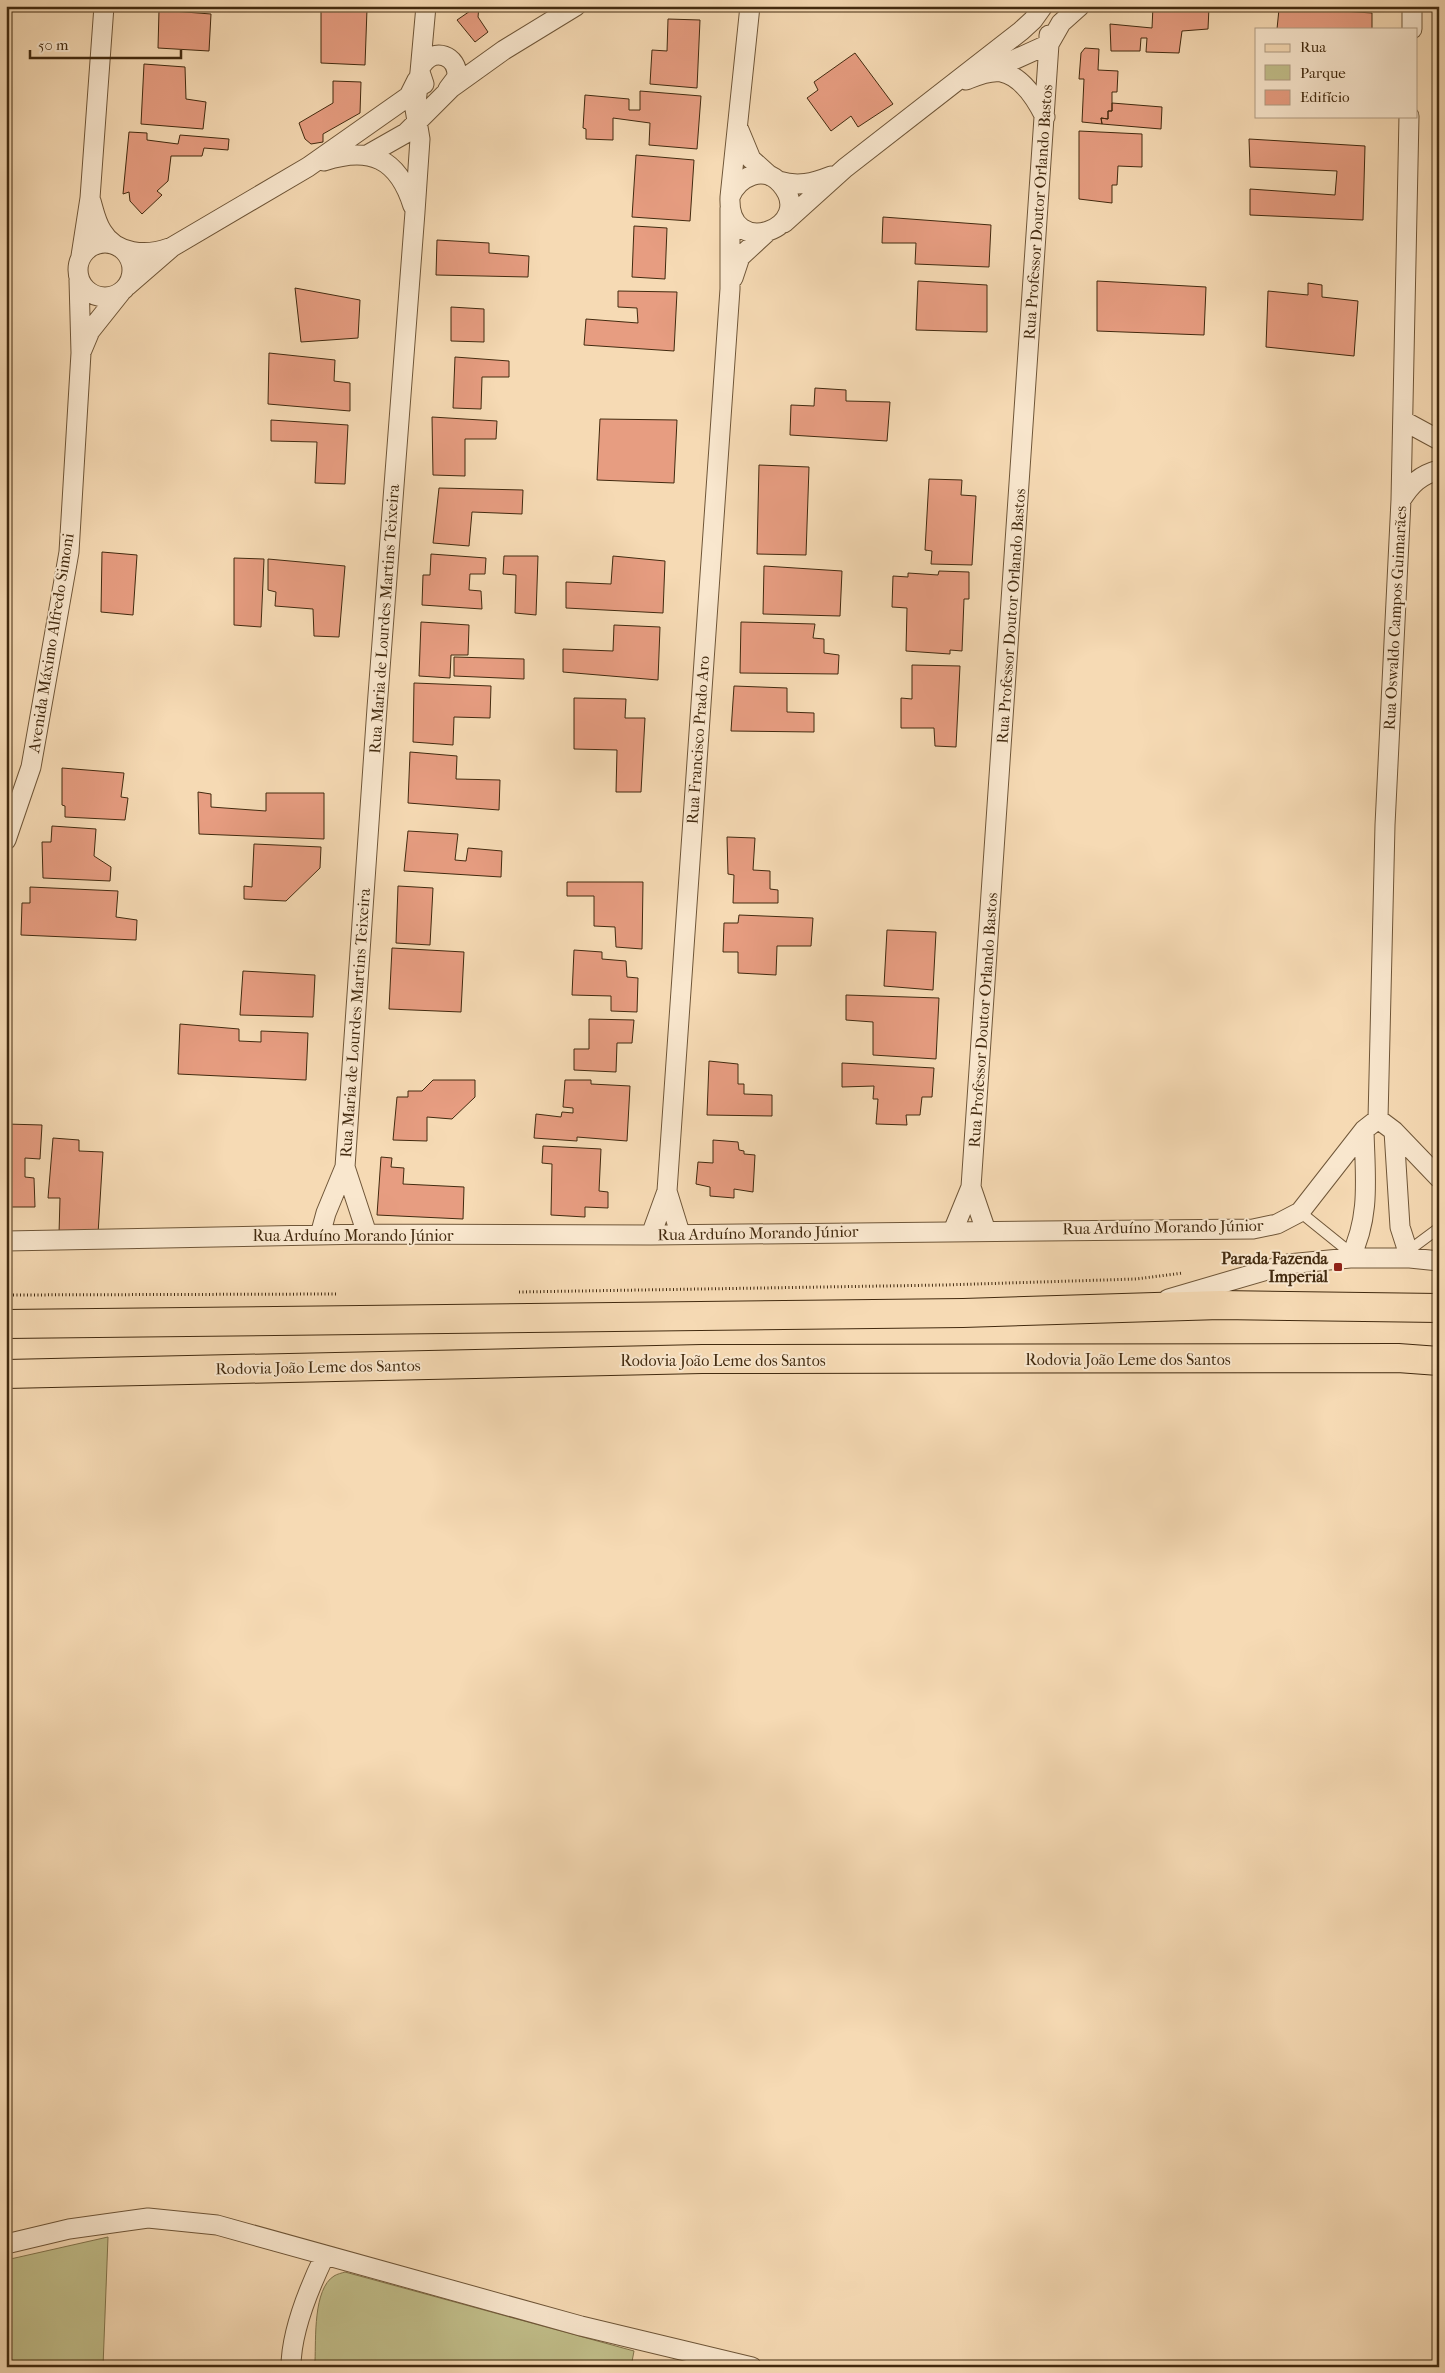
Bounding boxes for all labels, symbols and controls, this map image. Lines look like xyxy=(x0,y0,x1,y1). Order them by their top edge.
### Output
scale bar xyxy=(30,28,181,60)
legend xyxy=(1255,28,1418,118)
text: 50 m xyxy=(38,36,69,54)
text: Rua xyxy=(1300,38,1327,56)
text: Parque xyxy=(1300,64,1346,82)
street label: Rua Professor Doutor Orlando Bastos xyxy=(1020,84,1056,340)
text: Edifício xyxy=(1300,88,1350,106)
street label: Rua Maria de Lourdes Martins Teixeira xyxy=(365,483,403,754)
street label: Rua Professor Doutor Orlando Bastos xyxy=(993,488,1029,744)
street label: Rua Oswaldo Campos Guimarães xyxy=(1380,505,1410,731)
street label: Avenida Máximo Alfredo Simoni xyxy=(24,532,78,755)
street label: Rua Francisco Prado Aro xyxy=(683,655,713,825)
street label: Rua Maria de Lourdes Martins Teixeira xyxy=(336,887,374,1158)
street label: Rua Professor Doutor Orlando Bastos xyxy=(965,892,1001,1148)
street label: Rua Arduíno Morando Júnior xyxy=(1062,1216,1264,1238)
street label: Rua Arduíno Morando Júnior xyxy=(657,1222,859,1244)
street label: Rua Arduíno Morando Júnior xyxy=(252,1226,454,1245)
place label: Parada Fazenda Imperial xyxy=(1221,1249,1329,1287)
marker: Parada Fazenda Imperial xyxy=(1332,1261,1344,1273)
street label: Rodovia João Leme dos Santos xyxy=(1025,1350,1231,1369)
street label: Rodovia João Leme dos Santos xyxy=(620,1351,826,1370)
street label: Rodovia João Leme dos Santos xyxy=(215,1356,421,1378)

